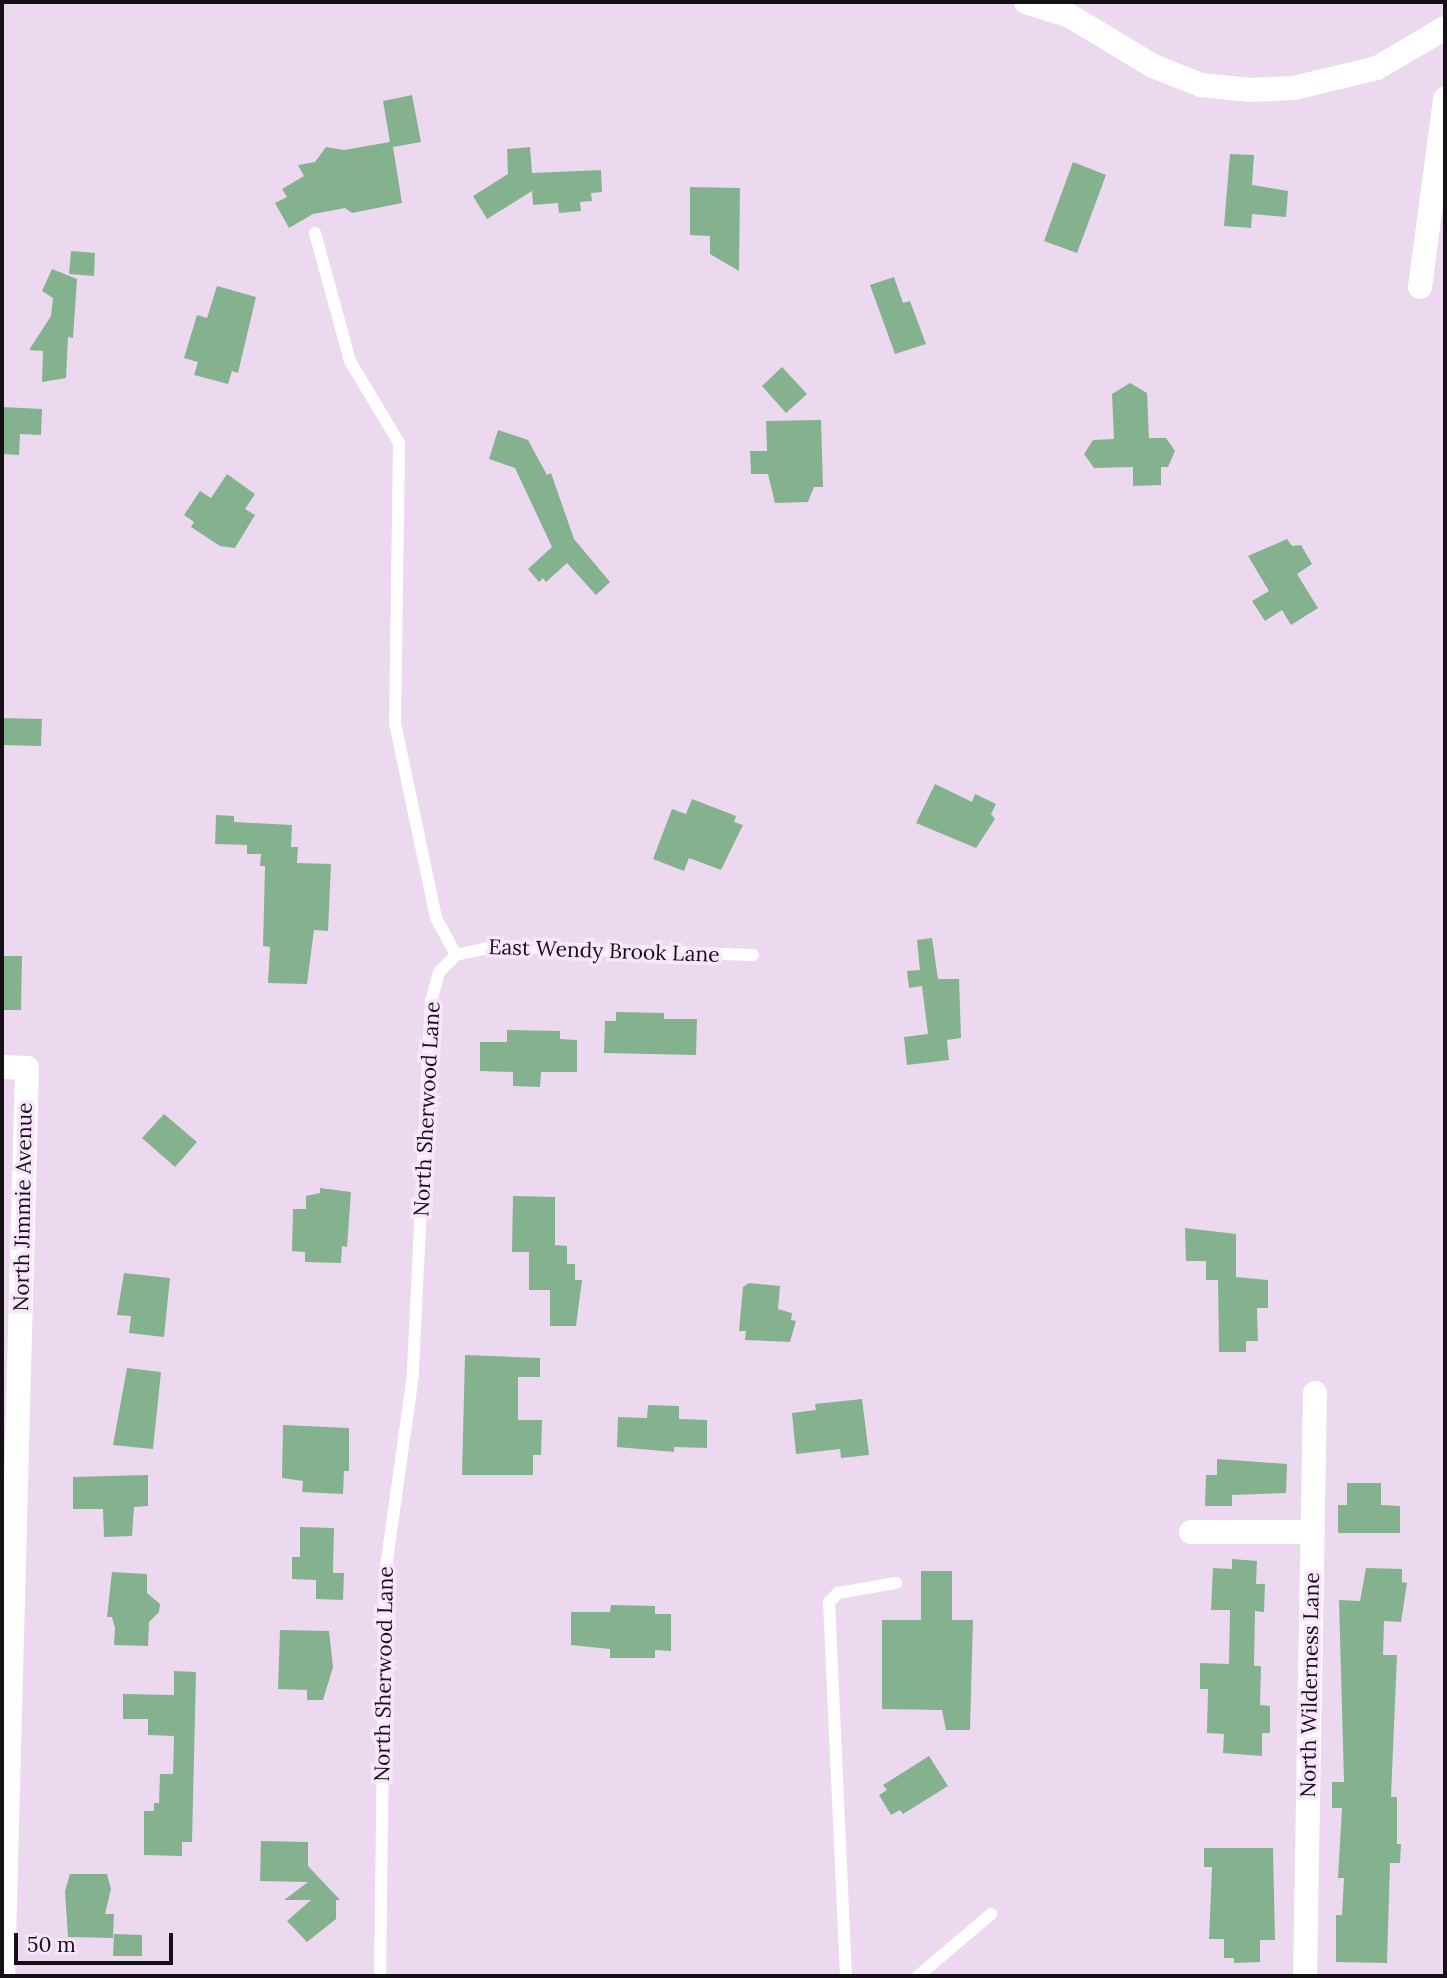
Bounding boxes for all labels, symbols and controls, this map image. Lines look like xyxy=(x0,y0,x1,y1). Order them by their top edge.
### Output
street label: East Wendy Brook Lane xyxy=(488,934,720,968)
street label: North Sherwood Lane xyxy=(409,1001,445,1217)
street label: North Jimmie Avenue xyxy=(9,1102,37,1312)
street label: North Sherwood Lane xyxy=(370,1566,398,1782)
street label: North Wilderness Lane xyxy=(1295,1572,1325,1798)
scale bar xyxy=(18,1918,177,1962)
text: 50 m xyxy=(27,1931,76,1958)

